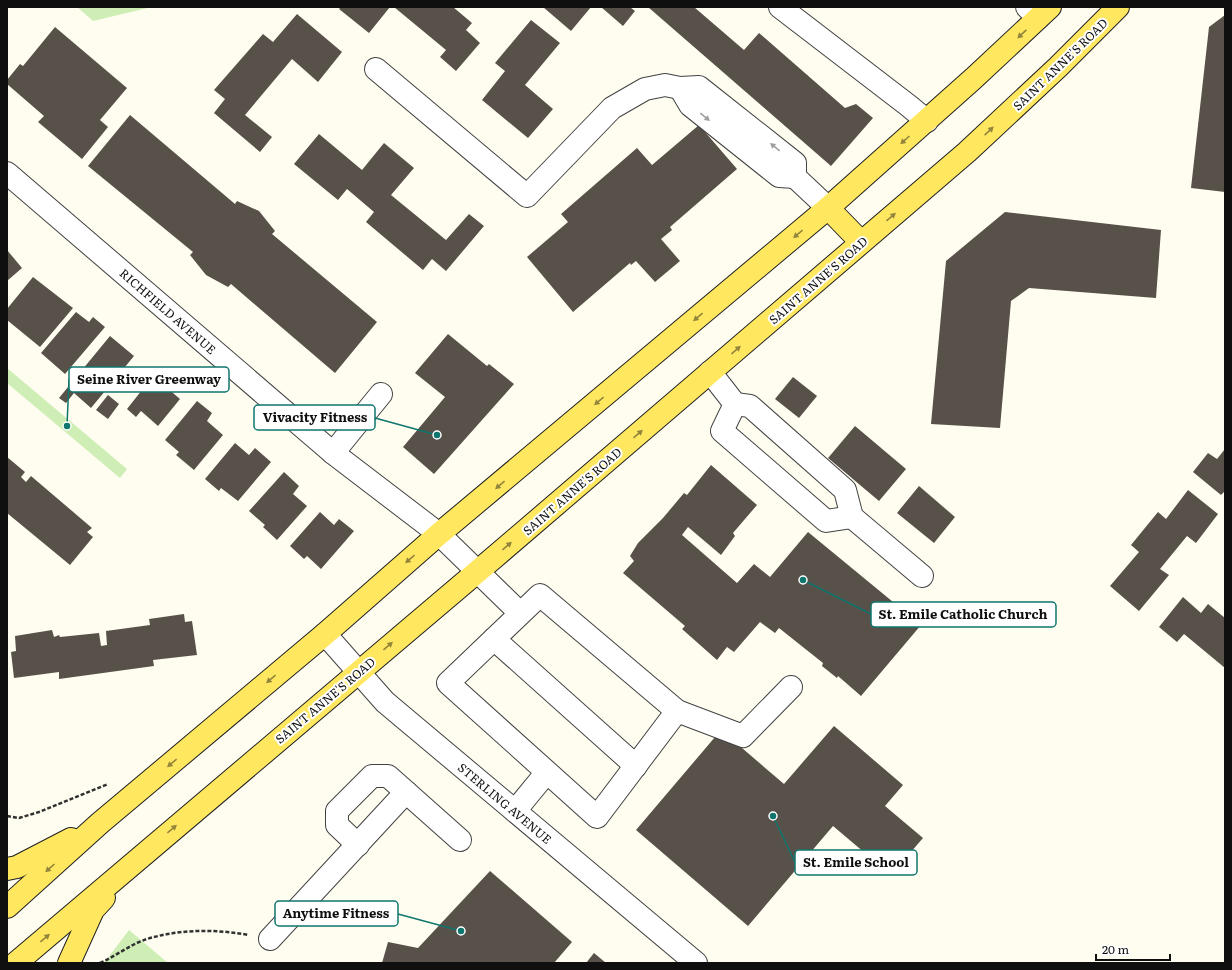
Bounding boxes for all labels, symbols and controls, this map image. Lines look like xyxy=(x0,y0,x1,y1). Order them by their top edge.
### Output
street label: SAINT ANNE'S ROAD xyxy=(1009,14,1111,114)
one-way arrow xyxy=(1017,29,1027,38)
one-way arrow xyxy=(699,113,710,121)
one-way arrow xyxy=(984,126,994,136)
one-way arrow xyxy=(900,136,911,145)
one-way arrow xyxy=(770,143,780,152)
one-way arrow xyxy=(886,212,897,221)
one-way arrow xyxy=(793,229,803,238)
street label: SAINT ANNE'S ROAD xyxy=(765,232,871,328)
street label: RICHFIELD AVENUE xyxy=(116,264,220,358)
one-way arrow xyxy=(693,313,704,322)
one-way arrow xyxy=(731,345,742,354)
callout: Seine River Greenway xyxy=(69,367,229,392)
text: Seine River Greenway xyxy=(77,369,221,388)
one-way arrow xyxy=(594,397,604,406)
callout: Vivacity Fitness xyxy=(254,405,375,430)
text: Vivacity Fitness xyxy=(263,407,368,426)
one-way arrow xyxy=(632,430,643,439)
street label: SAINT ANNE'S ROAD xyxy=(519,443,625,539)
one-way arrow xyxy=(494,480,505,489)
one-way arrow xyxy=(502,542,512,551)
one-way arrow xyxy=(405,555,415,564)
callout: St. Emile Catholic Church xyxy=(871,602,1056,627)
text: St. Emile Catholic Church xyxy=(879,604,1047,623)
one-way arrow xyxy=(382,642,393,651)
street label: SAINT ANNE'S ROAD xyxy=(271,653,379,747)
one-way arrow xyxy=(266,674,276,684)
one-way arrow xyxy=(166,758,177,767)
street label: STERLING AVENUE xyxy=(454,758,556,848)
one-way arrow xyxy=(167,825,178,834)
callout: St. Emile School xyxy=(795,850,917,875)
text: St. Emile School xyxy=(803,852,909,871)
one-way arrow xyxy=(46,863,55,872)
callout: Anytime Fitness xyxy=(275,901,398,926)
text: Anytime Fitness xyxy=(283,903,390,922)
one-way arrow xyxy=(40,933,51,942)
scale bar xyxy=(1096,936,1170,962)
text: 20 m xyxy=(1102,940,1129,958)

